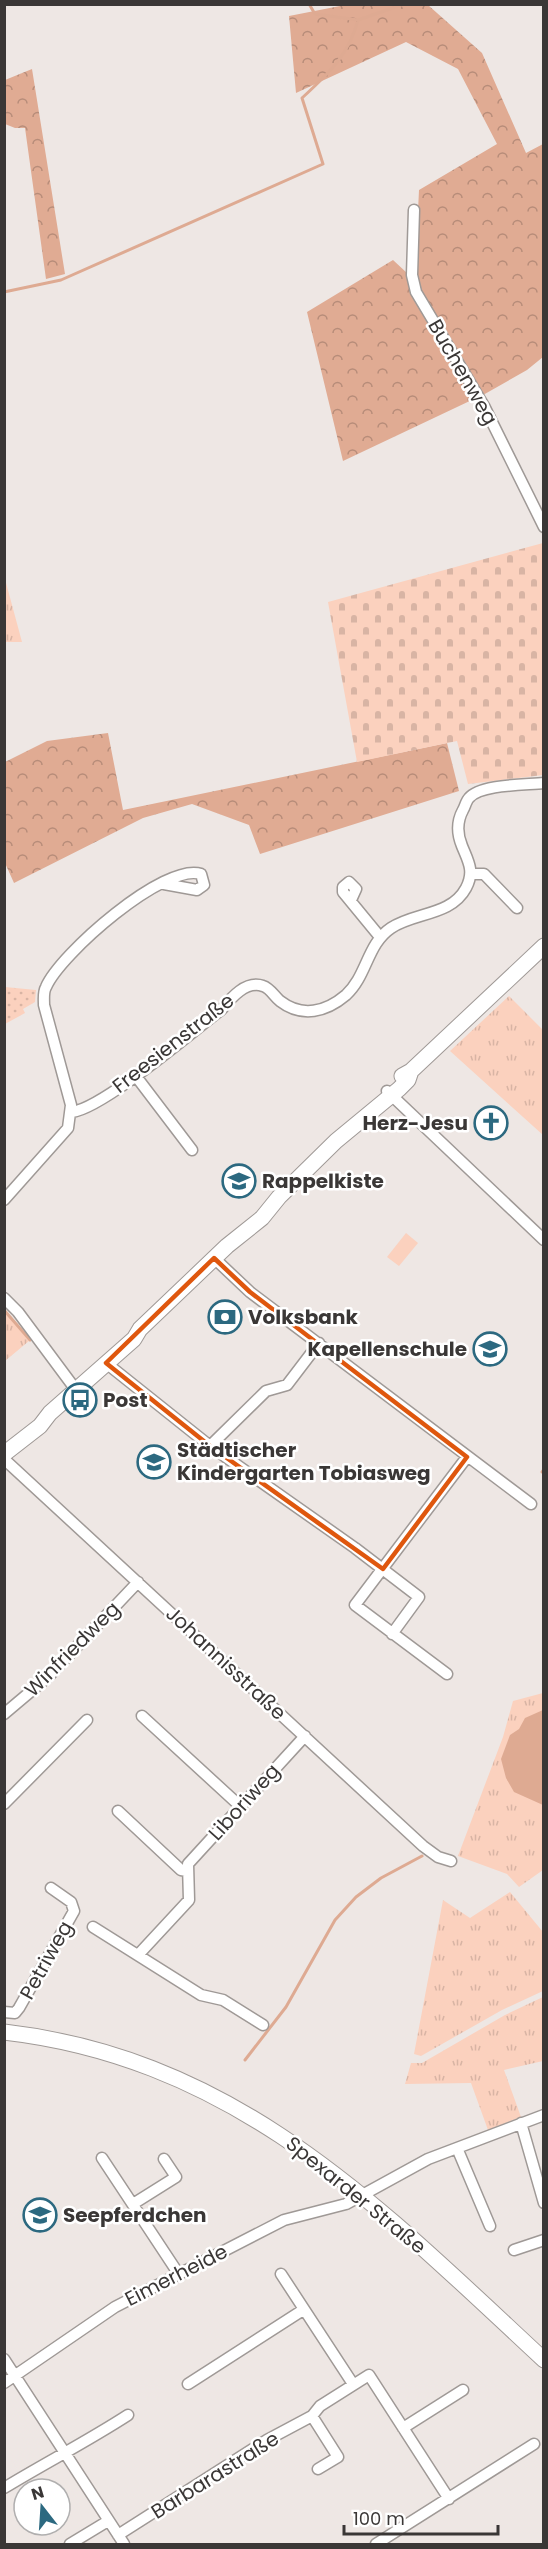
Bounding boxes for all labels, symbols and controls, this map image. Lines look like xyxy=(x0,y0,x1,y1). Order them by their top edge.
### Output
street label: Buchenweg xyxy=(421,314,505,430)
street label: Freesienstraße xyxy=(106,987,240,1099)
church icon: Herz-Jesu xyxy=(473,1105,509,1141)
place label: Herz-Jesu xyxy=(362,1109,468,1137)
school or university icon: Rappelkiste xyxy=(221,1163,257,1199)
place label: Rappelkiste xyxy=(262,1167,384,1195)
bank icon: Volksbank xyxy=(207,1299,243,1335)
place label: Volksbank xyxy=(248,1303,358,1331)
school or university icon: Kapellenschule xyxy=(472,1331,508,1367)
place label: Kapellenschule xyxy=(308,1335,467,1363)
bus stop icon: Post xyxy=(62,1382,98,1418)
place label: Post xyxy=(103,1386,148,1414)
place label: Städtischer Kindergarten Tobiasweg xyxy=(177,1436,431,1487)
school or university icon: Städtischer Kindergarten Tobiasweg xyxy=(136,1444,172,1480)
street label: Winfriedweg xyxy=(18,1595,126,1703)
street label: Johannisstraße xyxy=(160,1600,292,1726)
street label: Liboriweg xyxy=(202,1757,286,1847)
street label: Petriweg xyxy=(13,1916,79,2004)
street label: Spexarder Straße xyxy=(280,2130,432,2260)
school or university icon: Seepferdchen xyxy=(22,2197,58,2233)
place label: Seepferdchen xyxy=(63,2201,207,2229)
street label: Eimerheide xyxy=(120,2237,232,2313)
street label: Barbarastraße xyxy=(146,2424,284,2526)
north arrow xyxy=(12,2477,72,2537)
text: N xyxy=(29,2480,47,2506)
scale bar xyxy=(344,2498,498,2536)
text: 100 m xyxy=(353,2506,405,2531)

